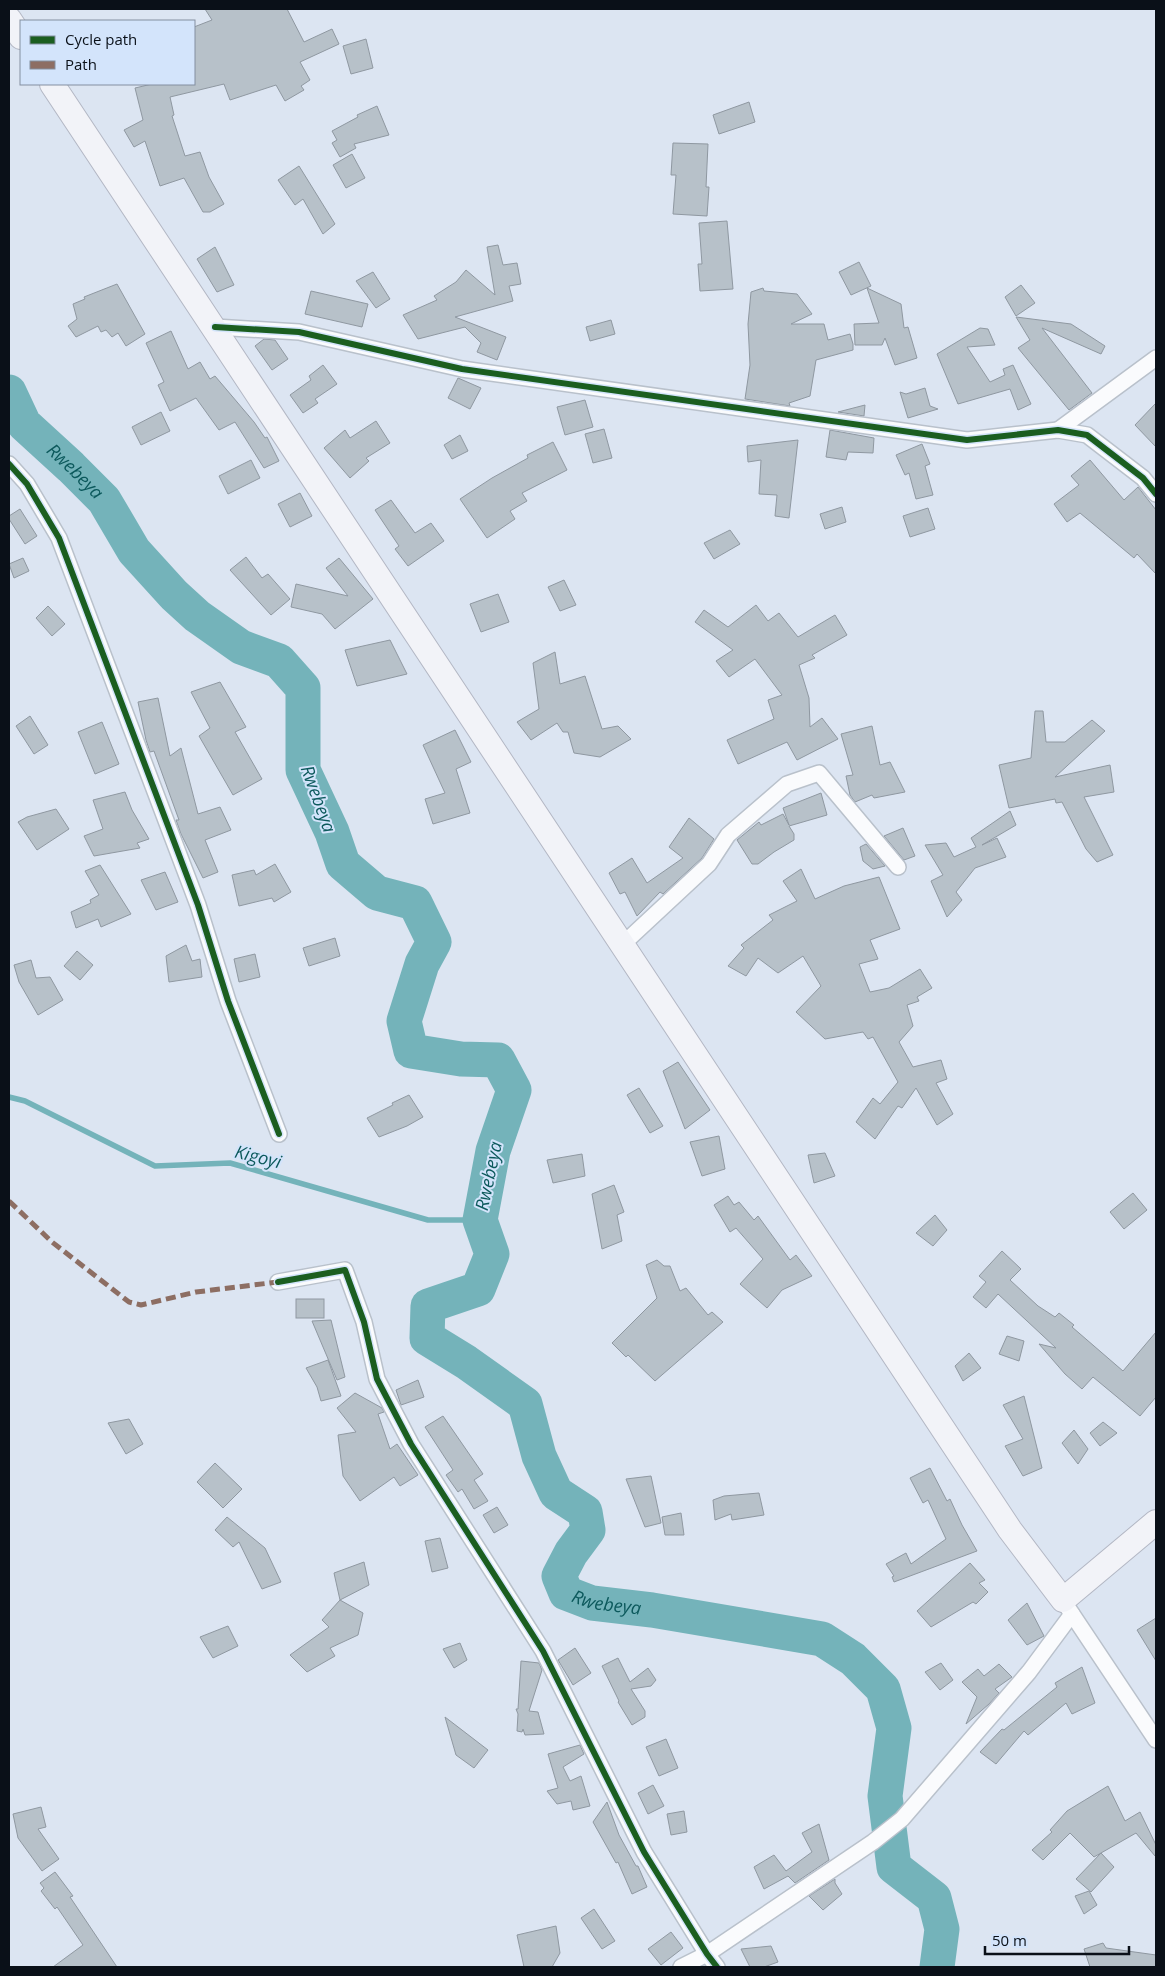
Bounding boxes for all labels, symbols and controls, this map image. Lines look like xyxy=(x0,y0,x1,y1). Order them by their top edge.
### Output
legend xyxy=(20,20,195,85)
text: Cycle path xyxy=(65,29,137,49)
text: Path xyxy=(65,54,97,74)
water label: Rwebeya xyxy=(42,438,109,504)
water label: Rwebeya xyxy=(296,762,342,836)
water label: Kigoyi xyxy=(233,1139,284,1173)
water label: Rwebeya xyxy=(469,1139,507,1213)
water label: Rwebeya xyxy=(569,1583,643,1620)
scale bar xyxy=(985,1924,1129,1956)
text: 50 m xyxy=(992,1930,1027,1950)

